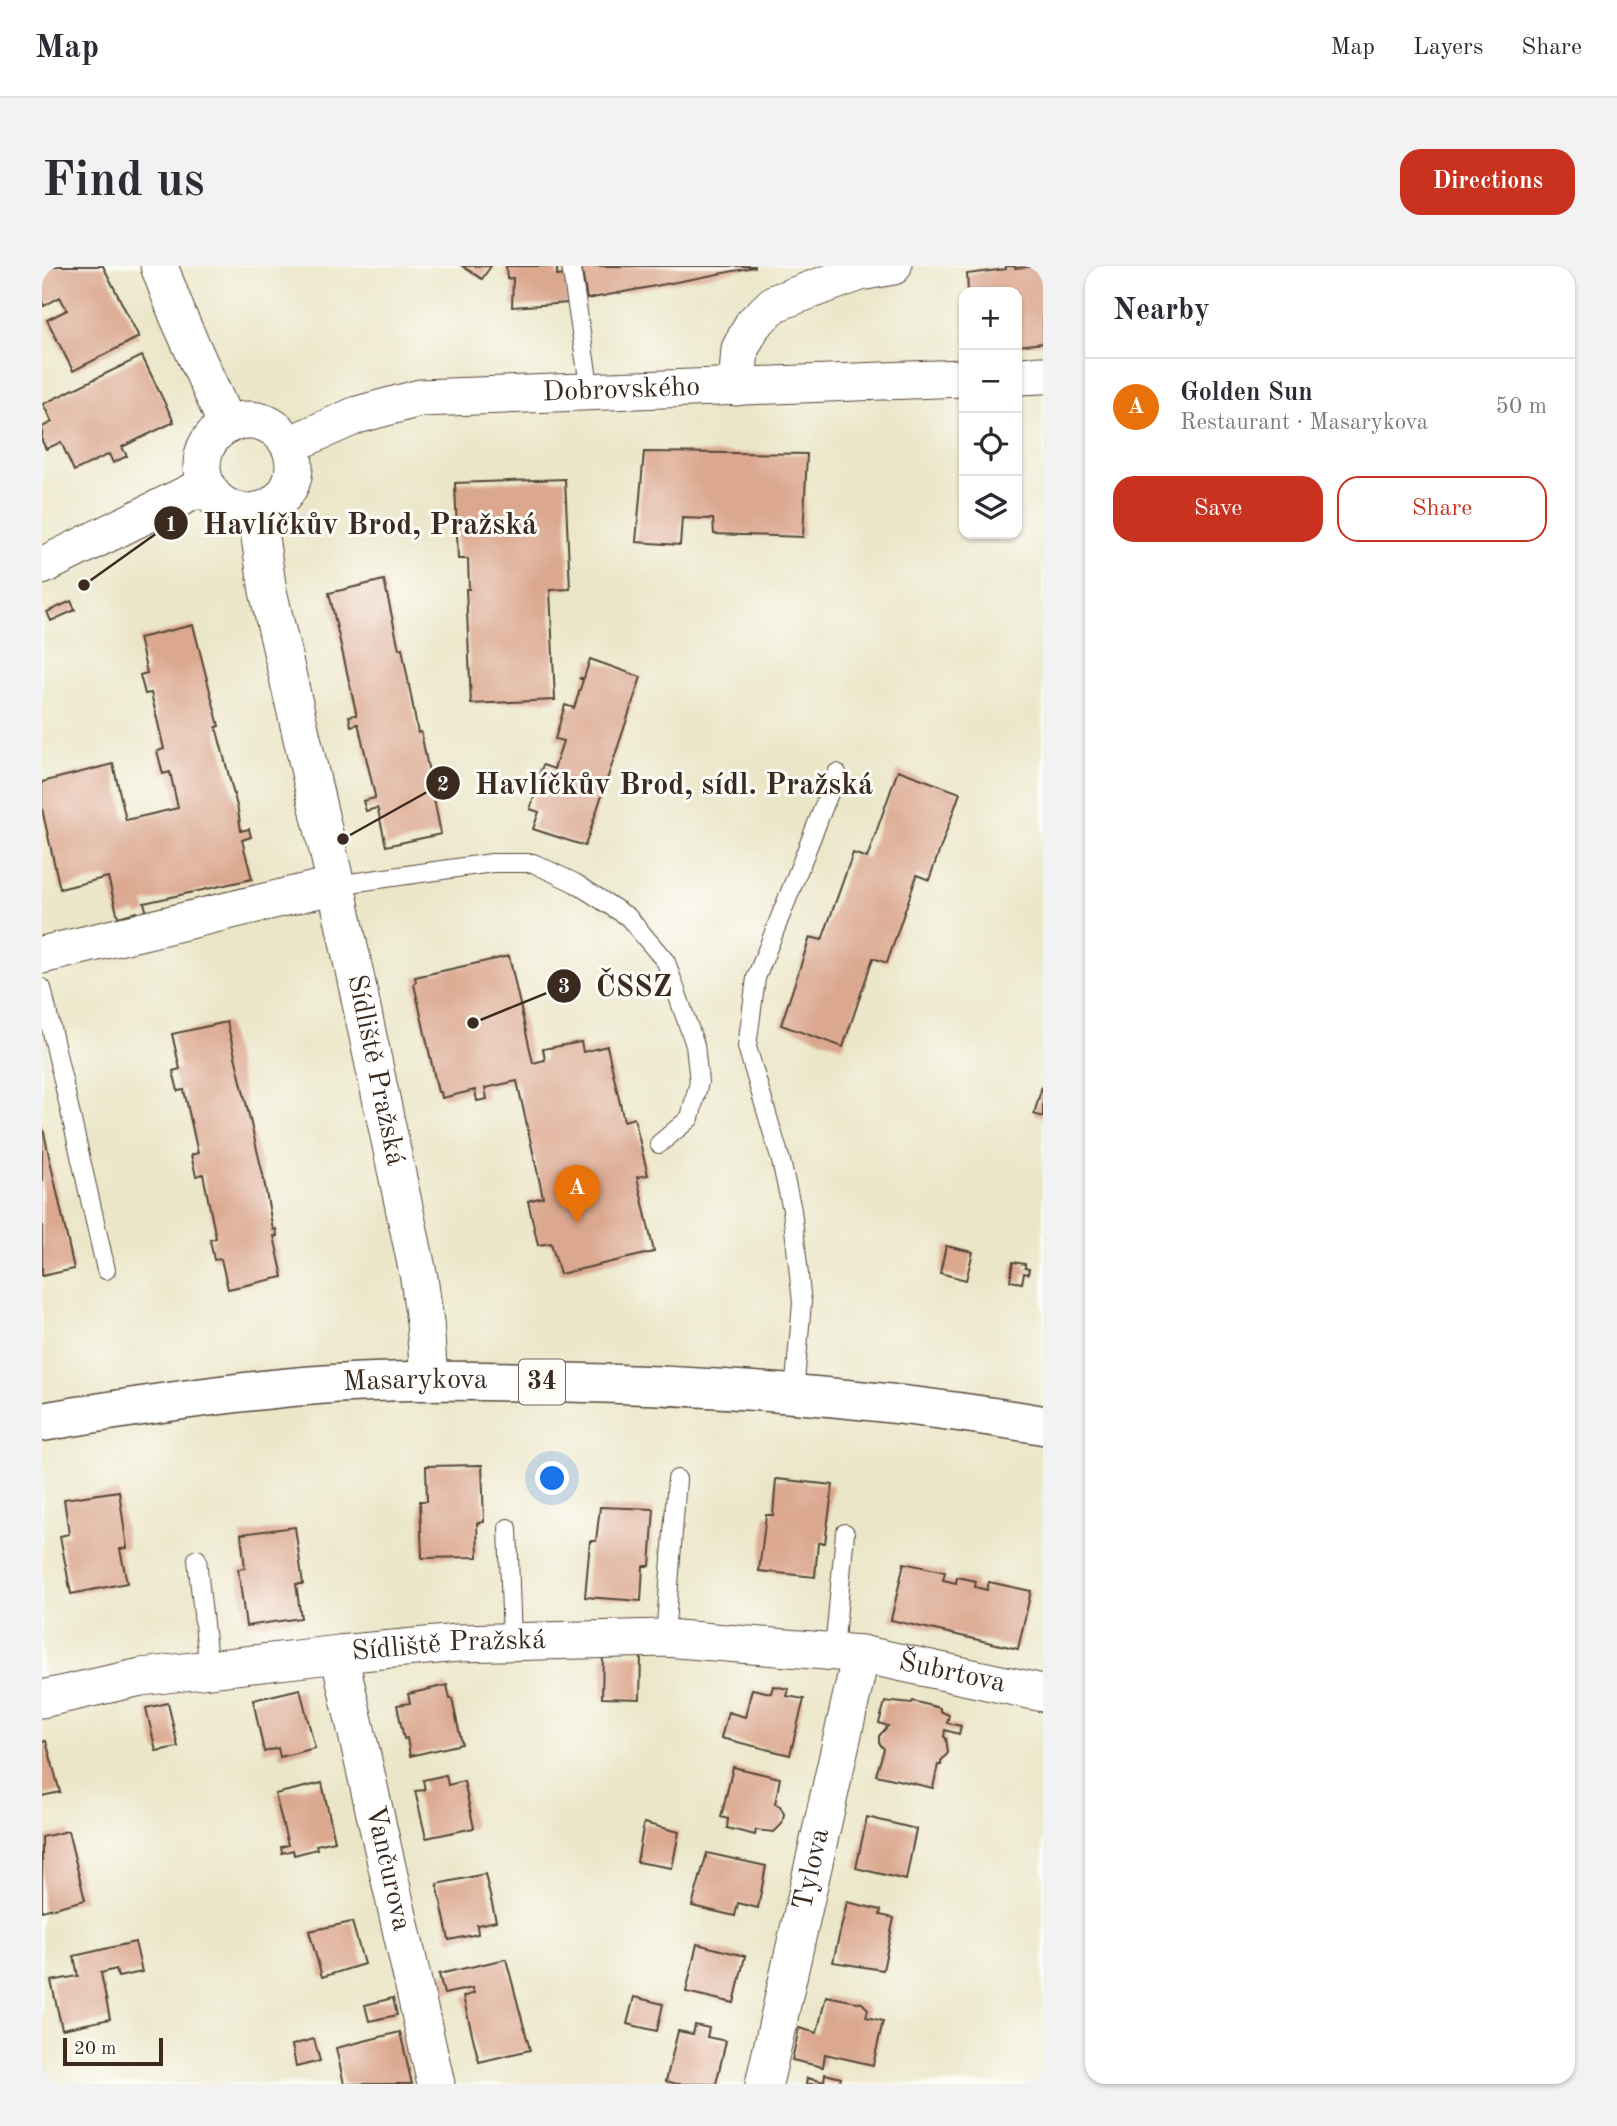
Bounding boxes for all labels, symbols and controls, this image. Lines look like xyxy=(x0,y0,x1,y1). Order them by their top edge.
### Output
text: Map xyxy=(35,32,99,65)
text: Map xyxy=(1331,36,1375,60)
text: Layers xyxy=(1413,36,1483,60)
text: Share xyxy=(1521,36,1582,60)
button: Directions xyxy=(1400,149,1575,215)
text: Find us xyxy=(42,158,205,207)
map controls xyxy=(959,287,1022,539)
button: + xyxy=(959,287,1022,350)
text: Nearby xyxy=(1113,296,1210,326)
button: − xyxy=(959,350,1022,413)
street label: Dobrovského xyxy=(542,374,701,407)
text: Golden Sun xyxy=(1180,380,1313,406)
text: A xyxy=(1127,395,1145,418)
text: 50 m xyxy=(1496,395,1547,418)
text: Restaurant · Masarykova xyxy=(1180,411,1428,434)
button: locate xyxy=(959,413,1022,476)
button: layers xyxy=(959,476,1022,539)
button: Save xyxy=(1113,476,1323,542)
button: Share xyxy=(1337,476,1547,542)
callout: Havlíčkův Brod, Pražská xyxy=(154,498,551,549)
text: Havlíčkův Brod, Pražská xyxy=(203,511,537,541)
text: 1 xyxy=(165,515,177,536)
callout: Havlíčkův Brod, sídl. Pražská xyxy=(425,758,887,809)
text: Havlíčkův Brod, sídl. Pražská xyxy=(475,771,873,801)
text: 2 xyxy=(437,775,449,796)
callout: ČSSZ xyxy=(547,960,686,1011)
text: ČSSZ xyxy=(596,967,672,1003)
street label: Sídliště Pražská xyxy=(341,972,409,1169)
text: 3 xyxy=(558,977,570,998)
pin: A xyxy=(554,1165,600,1223)
road number: 34 xyxy=(519,1359,565,1404)
street label: Masarykova xyxy=(342,1367,488,1397)
your location xyxy=(535,1461,569,1495)
street label: Sídliště Pražská xyxy=(351,1627,547,1667)
street label: Šubrtova xyxy=(896,1644,1008,1699)
street label: Vančurova xyxy=(360,1803,415,1934)
street label: Tylova xyxy=(790,1826,835,1913)
scale bar xyxy=(63,2035,163,2067)
text: 20 m xyxy=(74,2040,116,2059)

